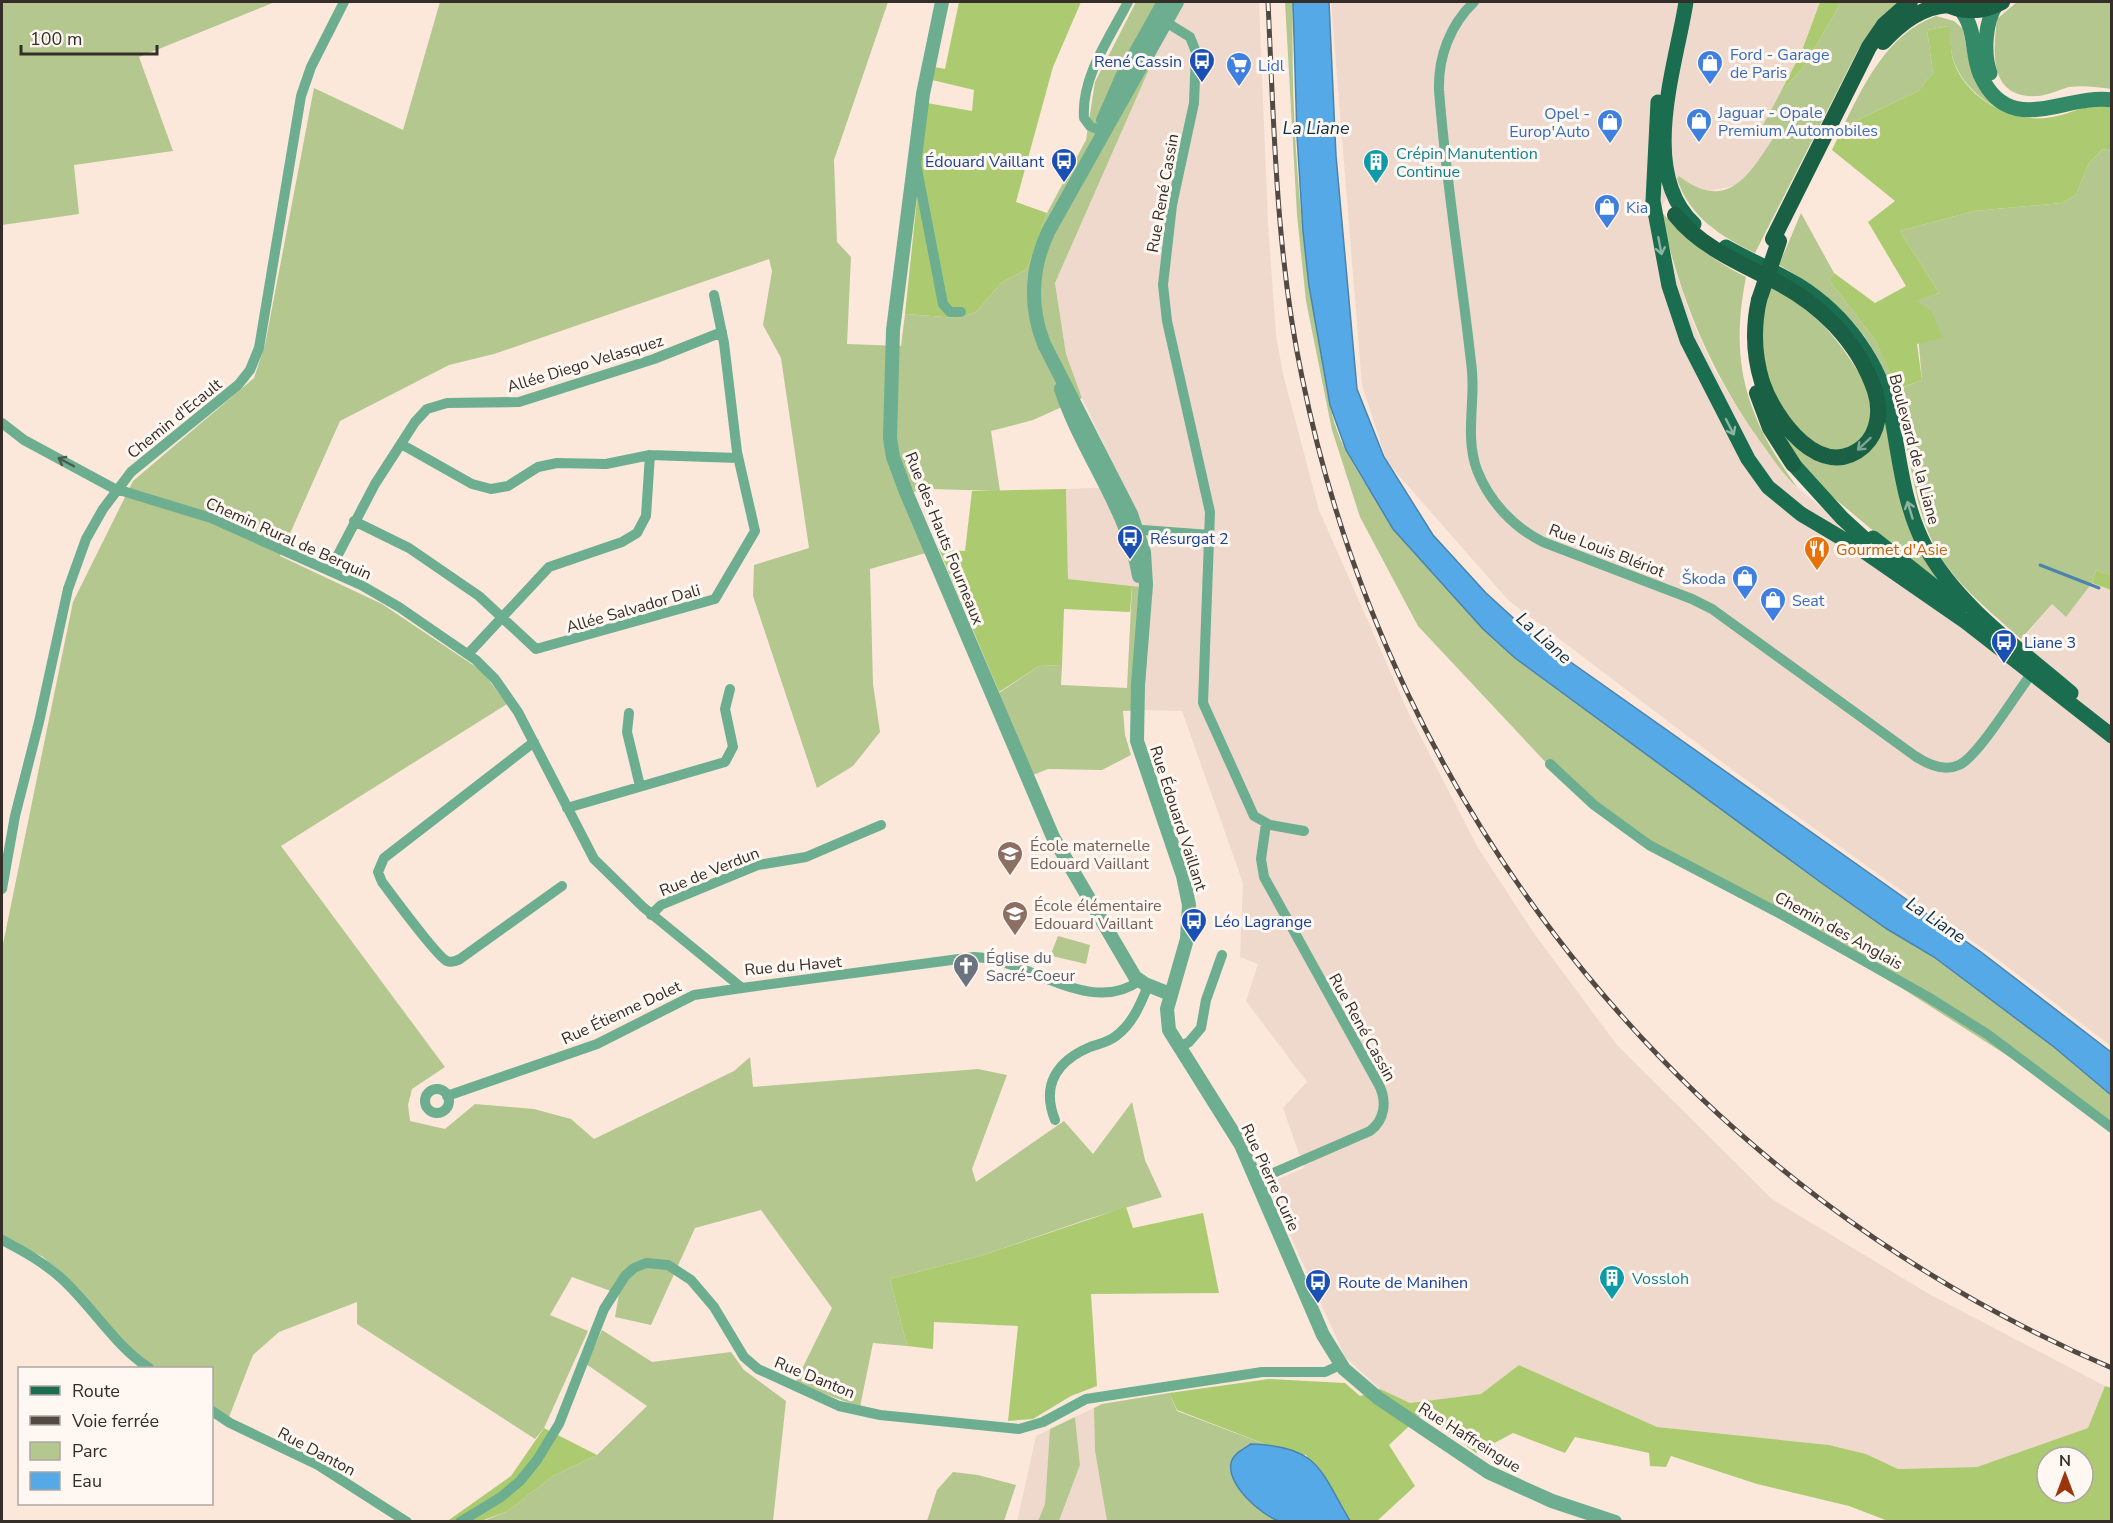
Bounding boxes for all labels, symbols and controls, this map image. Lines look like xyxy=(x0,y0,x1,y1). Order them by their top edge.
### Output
scale bar xyxy=(21,18,158,56)
text: 100 m xyxy=(30,27,82,51)
place label: Ford - Garage de Paris xyxy=(1730,44,1829,84)
bus stop icon: René Cassin xyxy=(1187,46,1217,84)
shop icon: Ford - Garage de Paris xyxy=(1695,48,1725,86)
supermarket icon: Lidl xyxy=(1224,50,1254,88)
place label: René Cassin xyxy=(1094,51,1182,73)
place label: Lidl xyxy=(1258,55,1285,77)
place label: Jaguar - Opale Premium Automobiles xyxy=(1717,102,1878,142)
place label: Opel - Europ'Auto xyxy=(1509,103,1590,143)
shop icon: Jaguar - Opale Premium Automobiles xyxy=(1684,106,1714,144)
shop icon: Opel - Europ'Auto xyxy=(1595,107,1625,145)
water label: La Liane xyxy=(1282,116,1350,140)
street label: Rue René Cassin xyxy=(1142,132,1184,254)
place label: Crépin Manutention Continue xyxy=(1396,143,1538,183)
bus stop icon: Édouard Vaillant xyxy=(1049,146,1079,184)
building icon: Crépin Manutention Continue xyxy=(1361,147,1391,185)
place label: Édouard Vaillant xyxy=(925,151,1044,173)
shop icon: Kia xyxy=(1592,192,1622,230)
place label: Kia xyxy=(1626,197,1648,219)
one-way arrow xyxy=(1655,236,1666,256)
street label: Allée Diego Velasquez xyxy=(504,330,666,398)
street label: Boulevard de la Liane xyxy=(1883,371,1945,527)
street label: Chemin d'Ecault xyxy=(123,373,227,464)
one-way arrow xyxy=(1725,418,1737,436)
one-way arrow xyxy=(1856,436,1871,451)
street label: Rue des Hauts Fourneaux xyxy=(899,449,989,629)
one-way arrow xyxy=(57,456,75,468)
street label: Chemin Rural de Berquin xyxy=(202,492,375,585)
one-way arrow xyxy=(1904,501,1915,520)
street label: Rue Louis Blériot xyxy=(1546,519,1668,583)
bus stop icon: Résurgat 2 xyxy=(1115,523,1145,561)
place label: Résurgat 2 xyxy=(1150,528,1229,550)
restaurant icon: Gourmet d'Asie xyxy=(1802,534,1832,572)
place label: Gourmet d'Asie xyxy=(1836,539,1947,561)
shop icon: Škoda xyxy=(1730,563,1760,601)
place label: Škoda xyxy=(1682,568,1726,590)
street label: Allée Salvador Dali xyxy=(564,579,703,639)
shop icon: Seat xyxy=(1758,585,1788,623)
place label: Seat xyxy=(1792,590,1825,612)
water label: La Liane xyxy=(1511,607,1577,670)
bus stop icon: Liane 3 xyxy=(1989,627,2019,665)
place label: Liane 3 xyxy=(2024,632,2076,654)
street label: Rue Édouard Vaillant xyxy=(1144,743,1212,894)
place label: École maternelle Edouard Vaillant xyxy=(1030,835,1150,875)
school or university icon: École maternelle Edouard Vaillant xyxy=(995,839,1025,877)
street label: Rue de Verdun xyxy=(656,842,763,902)
street label: Chemin des Anglais xyxy=(1770,886,1907,975)
water label: La Liane xyxy=(1901,891,1971,949)
place label: École élémentaire Edouard Vaillant xyxy=(1034,895,1162,935)
school or university icon: École élémentaire Edouard Vaillant xyxy=(1000,899,1030,937)
bus stop icon: Léo Lagrange xyxy=(1179,906,1209,944)
place label: Léo Lagrange xyxy=(1214,911,1312,933)
place label: Église du Sacré-Coeur xyxy=(986,947,1075,987)
street label: Rue du Havet xyxy=(744,951,843,981)
church icon: Église du Sacré-Coeur xyxy=(951,951,981,989)
street label: Rue René Cassin xyxy=(1323,970,1401,1085)
street label: Rue Étienne Dolet xyxy=(558,975,685,1050)
street label: Rue Pierre Curie xyxy=(1236,1120,1305,1235)
building icon: Vossloh xyxy=(1597,1263,1627,1301)
bus stop icon: Route de Manihen xyxy=(1303,1267,1333,1305)
place label: Vossloh xyxy=(1631,1268,1689,1290)
place label: Route de Manihen xyxy=(1338,1272,1468,1294)
street label: Rue Danton xyxy=(771,1352,858,1404)
legend xyxy=(18,1367,213,1505)
text: Route xyxy=(72,1379,120,1403)
street label: Rue Haffreingue xyxy=(1414,1397,1525,1478)
text: Voie ferrée xyxy=(71,1409,159,1433)
street label: Rue Danton xyxy=(274,1422,359,1482)
text: Parc xyxy=(72,1439,107,1463)
north arrow xyxy=(2035,1445,2095,1505)
text: N xyxy=(2059,1450,2071,1472)
text: Eau xyxy=(72,1469,102,1493)

